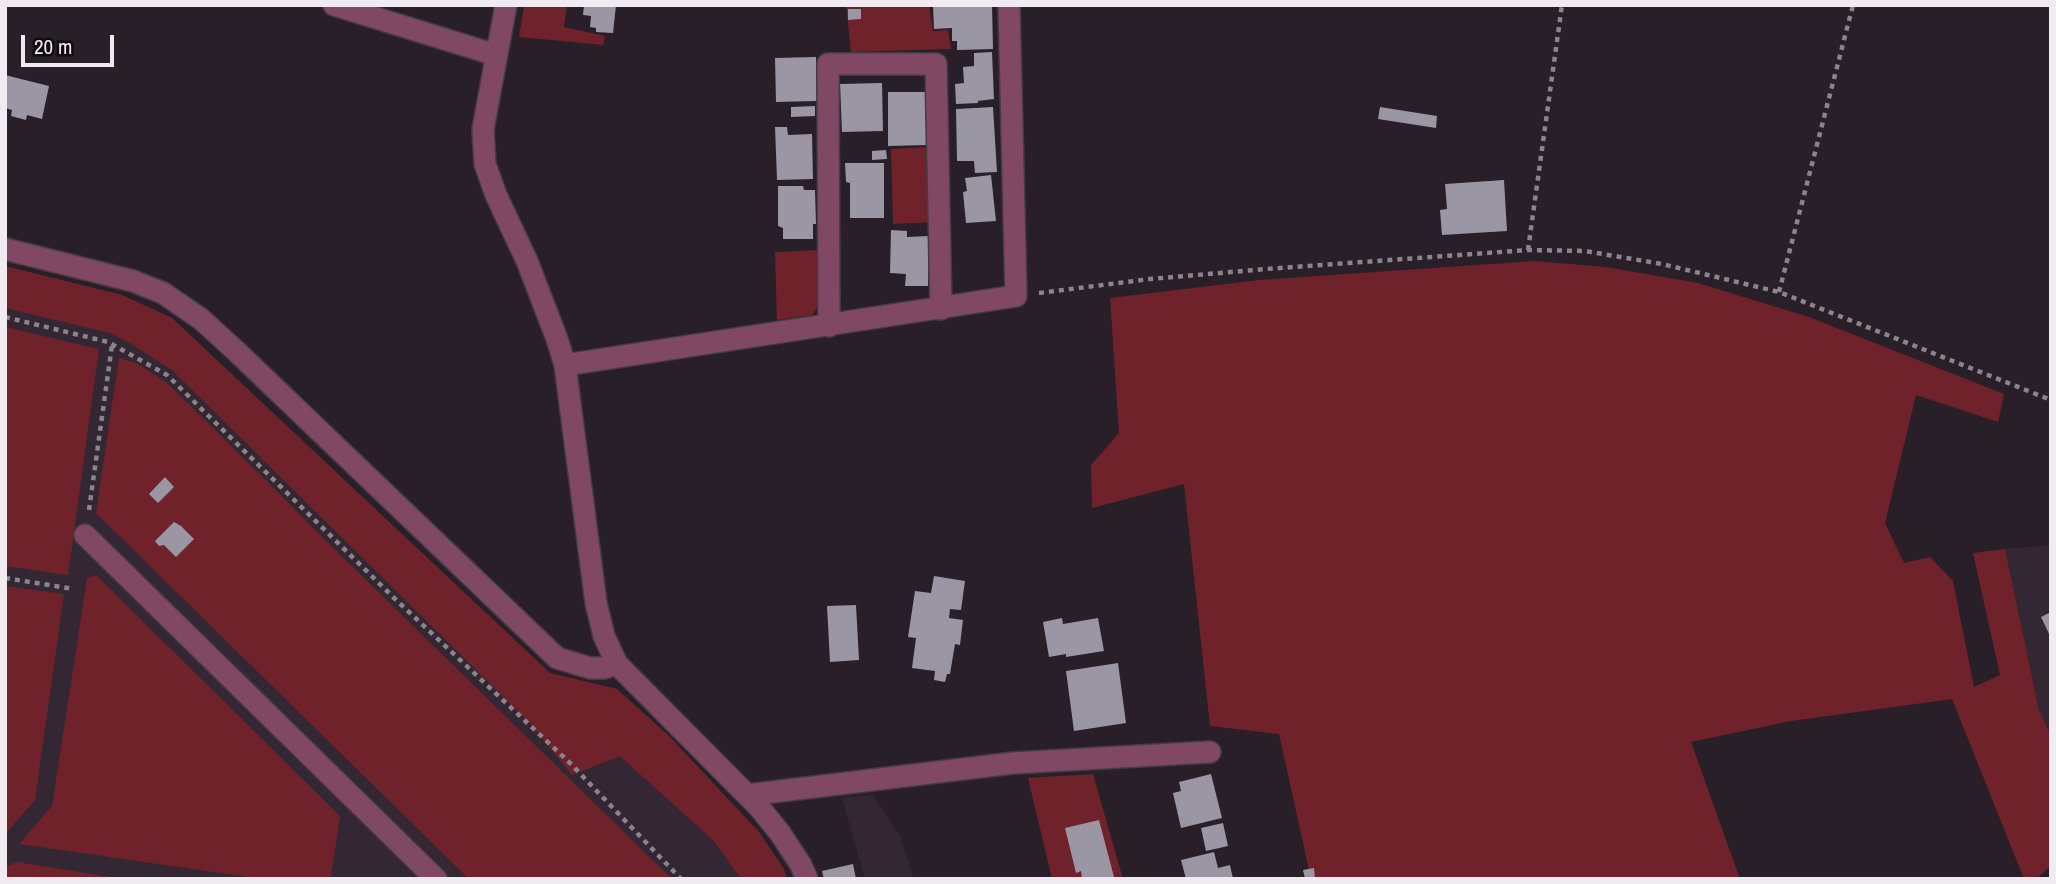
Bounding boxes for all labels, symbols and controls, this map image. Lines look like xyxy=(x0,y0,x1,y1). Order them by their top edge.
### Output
scale bar xyxy=(24,21,117,65)
text: 20 m xyxy=(34,32,72,61)

